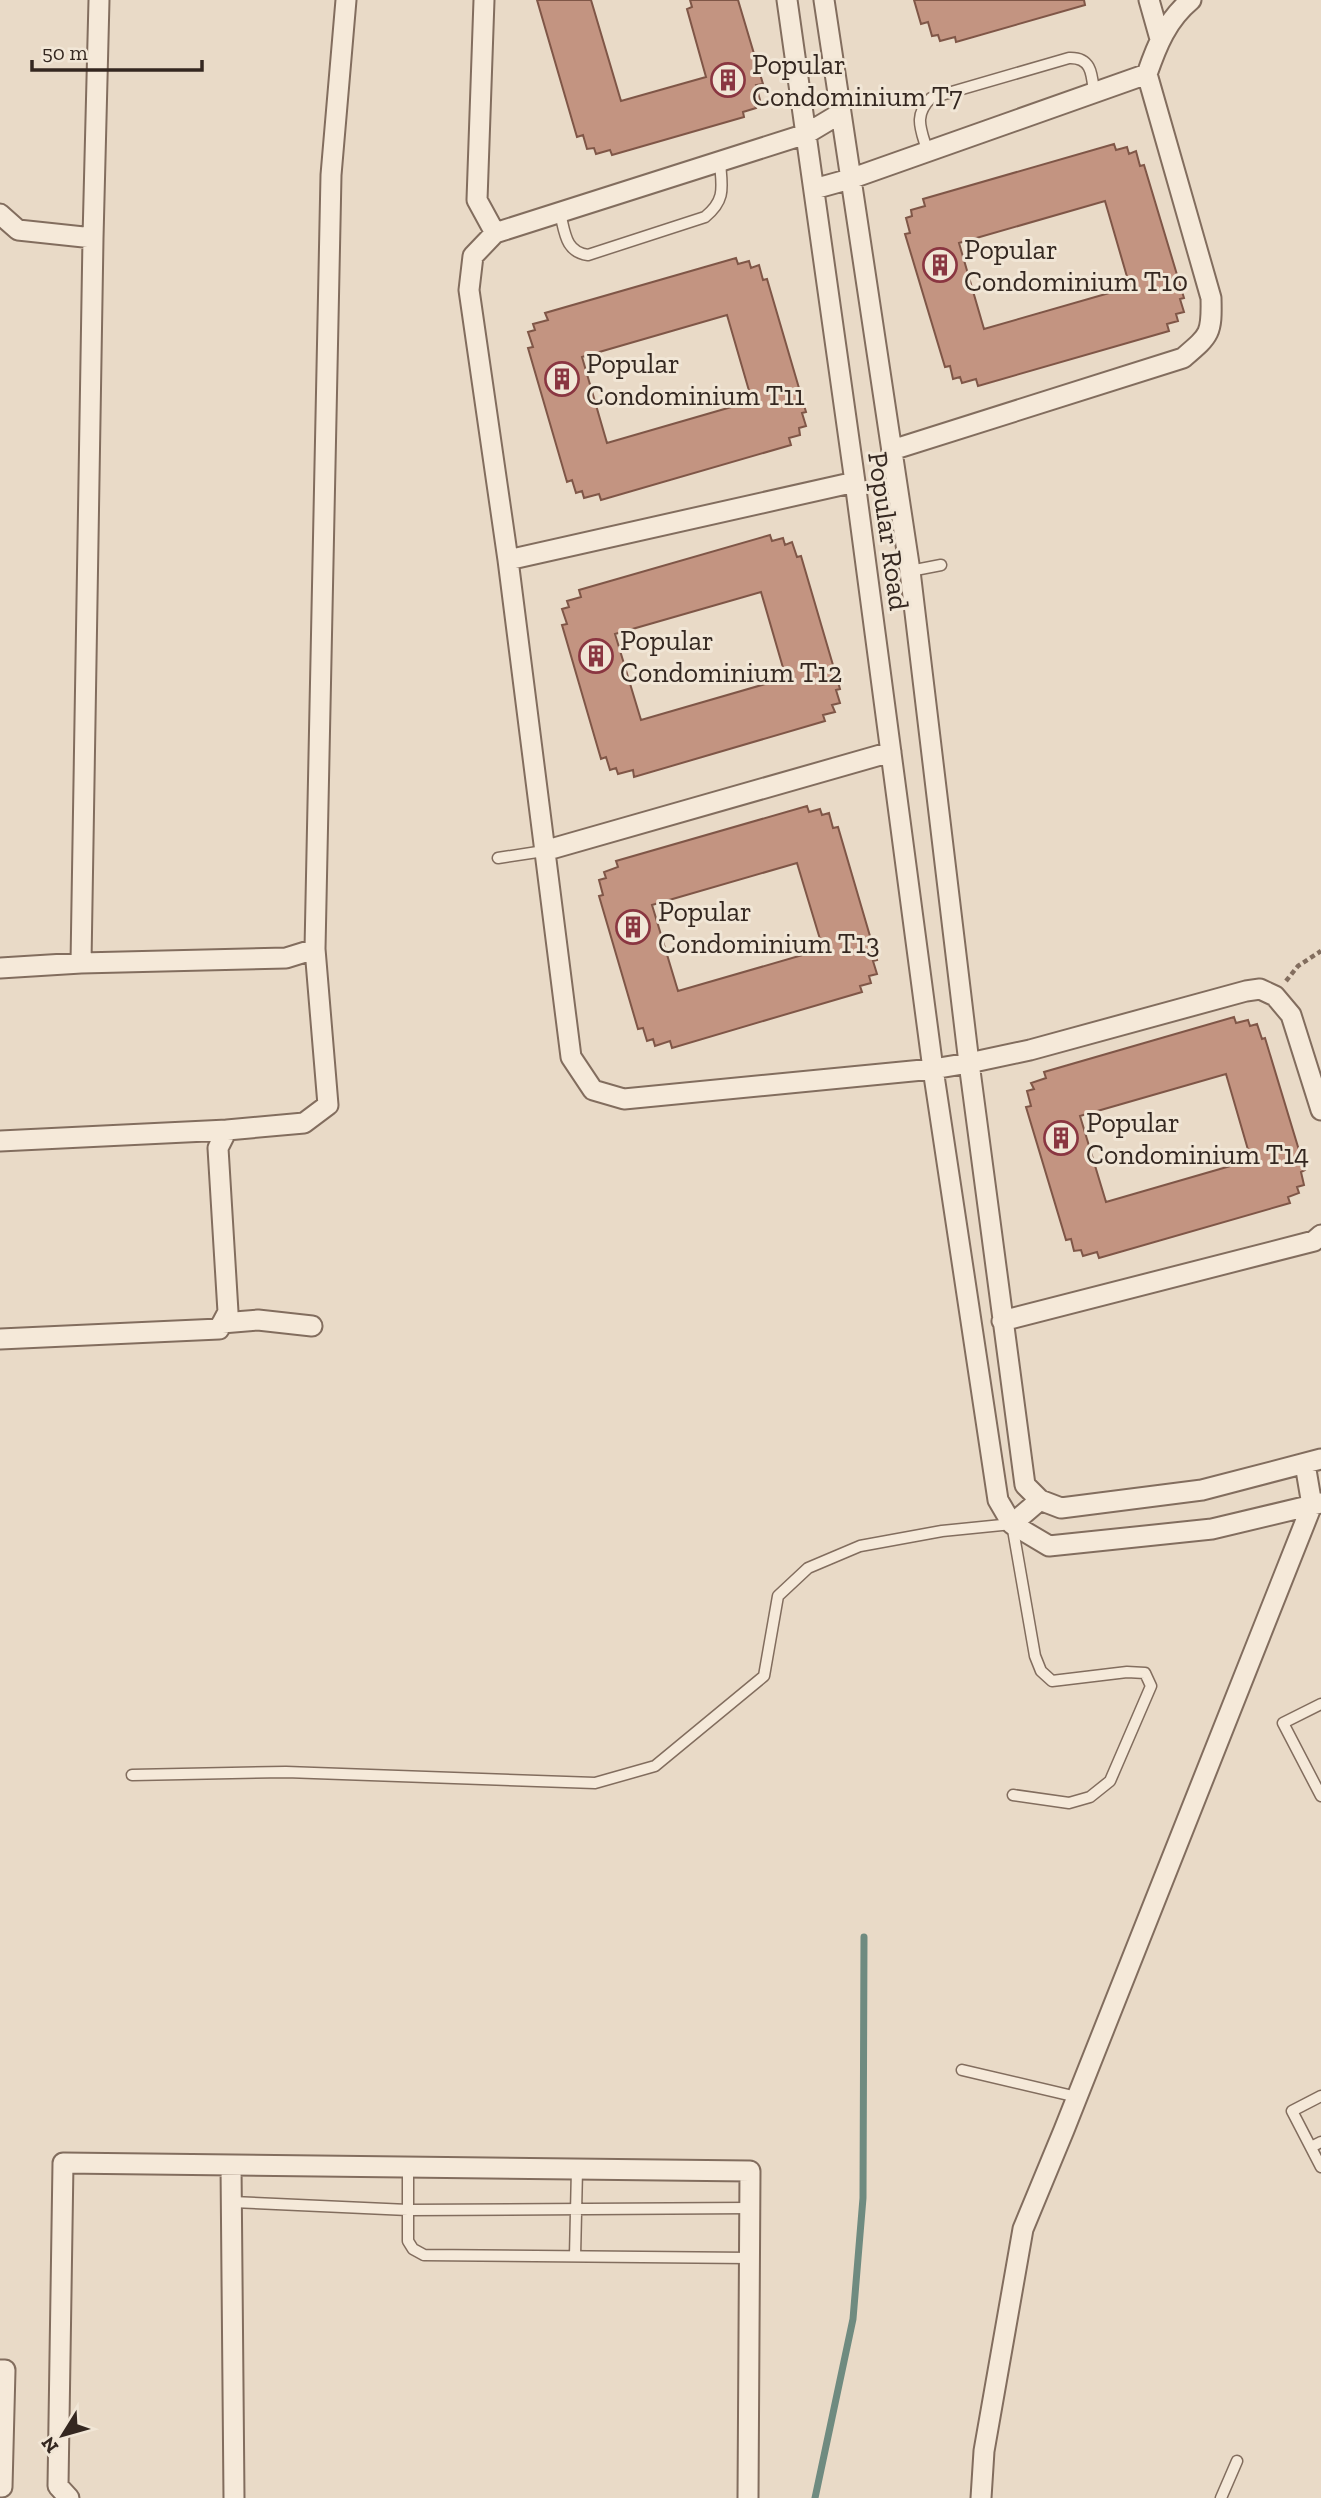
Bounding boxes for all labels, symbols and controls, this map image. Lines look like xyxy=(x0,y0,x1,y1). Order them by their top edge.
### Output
scale bar xyxy=(32,28,201,72)
text: 50 m xyxy=(42,40,88,65)
place label: Popular Condominium T7 xyxy=(752,48,962,113)
building icon: Popular Condominium T7 xyxy=(709,61,747,99)
place label: Popular Condominium T10 xyxy=(964,233,1188,298)
building icon: Popular Condominium T10 xyxy=(921,246,959,284)
place label: Popular Condominium T11 xyxy=(586,347,805,412)
building icon: Popular Condominium T11 xyxy=(543,360,581,398)
street label: Popular Road xyxy=(861,450,916,612)
place label: Popular Condominium T12 xyxy=(620,624,842,689)
building icon: Popular Condominium T12 xyxy=(577,637,615,675)
place label: Popular Condominium T13 xyxy=(658,895,880,960)
building icon: Popular Condominium T13 xyxy=(614,908,652,946)
place label: Popular Condominium T14 xyxy=(1086,1106,1309,1171)
building icon: Popular Condominium T14 xyxy=(1042,1119,1080,1157)
north arrow xyxy=(28,2400,98,2470)
text: N xyxy=(36,2432,63,2458)

